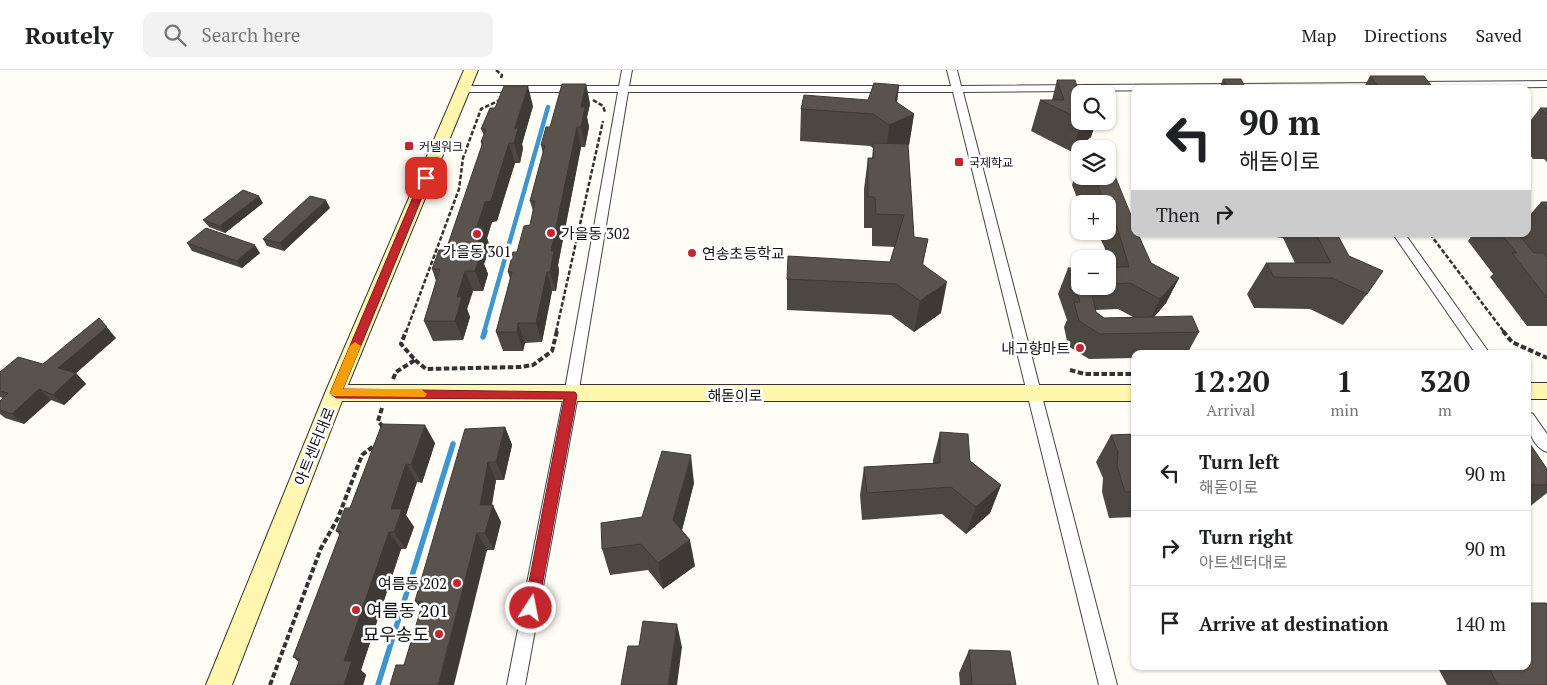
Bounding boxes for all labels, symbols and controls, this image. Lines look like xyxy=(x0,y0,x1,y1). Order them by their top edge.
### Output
search box xyxy=(143,12,493,57)
text: Routely xyxy=(25,19,113,51)
icon: search xyxy=(161,21,189,49)
text: Search here xyxy=(201,22,300,47)
text: Map xyxy=(1301,23,1336,47)
text: Directions xyxy=(1364,23,1447,47)
text: Saved xyxy=(1475,23,1522,47)
map controls xyxy=(1071,85,1116,295)
button: search xyxy=(1071,85,1116,130)
text: 90 m xyxy=(1239,99,1320,145)
icon: left xyxy=(1156,105,1221,170)
place label: 커넬워크 xyxy=(419,139,463,154)
marker: 커넬워크 xyxy=(403,140,415,152)
button: layers xyxy=(1071,140,1116,185)
text: 해돋이로 xyxy=(1239,146,1320,175)
place label: 국제학교 xyxy=(969,155,1013,170)
marker: 국제학교 xyxy=(953,156,965,168)
pin xyxy=(405,157,447,199)
icon: arrive xyxy=(412,164,440,192)
button: + xyxy=(1071,195,1116,240)
icon: right xyxy=(1210,200,1238,228)
text: Then xyxy=(1156,202,1200,227)
place label: 가을동 302 xyxy=(561,223,630,243)
marker: 가을동 302 xyxy=(545,227,557,239)
marker: 가을동 301 xyxy=(471,228,483,240)
place label: 가을동 301 xyxy=(442,241,512,261)
place label: 연송초등학교 xyxy=(702,243,785,263)
marker: 연송초등학교 xyxy=(686,247,698,259)
button: − xyxy=(1071,250,1116,295)
place label: 내고향마트 xyxy=(1001,338,1070,358)
marker: 내고향마트 xyxy=(1074,342,1086,354)
text: 12:20 xyxy=(1192,361,1270,401)
text: 1 xyxy=(1336,361,1353,401)
text: 320 xyxy=(1419,361,1470,401)
street label: 해돋이로 xyxy=(707,385,763,405)
text: Arrival xyxy=(1206,399,1255,421)
text: min xyxy=(1331,399,1359,421)
text: m xyxy=(1438,399,1452,421)
street label: 아트센터대로 xyxy=(289,404,339,488)
text: Turn left xyxy=(1199,449,1280,474)
icon: left xyxy=(1156,459,1184,487)
text: 90 m xyxy=(1465,461,1506,486)
text: 해돋이로 xyxy=(1199,476,1258,498)
text: Turn right xyxy=(1199,524,1293,549)
icon: right xyxy=(1156,534,1184,562)
text: 90 m xyxy=(1465,536,1506,561)
text: 아트센터대로 xyxy=(1199,551,1287,573)
place label: 여름동 202 xyxy=(378,573,447,593)
marker: 여름동 202 xyxy=(451,577,463,589)
position arrow xyxy=(504,581,556,633)
place label: 여름동 201 xyxy=(366,598,449,622)
marker: 여름동 201 xyxy=(350,604,362,616)
icon: arrive xyxy=(1156,609,1184,637)
text: Arrive at destination xyxy=(1199,611,1388,636)
text: 140 m xyxy=(1455,611,1506,636)
place label: 묘우송도 xyxy=(363,622,429,646)
marker: 묘우송도 xyxy=(433,628,445,640)

